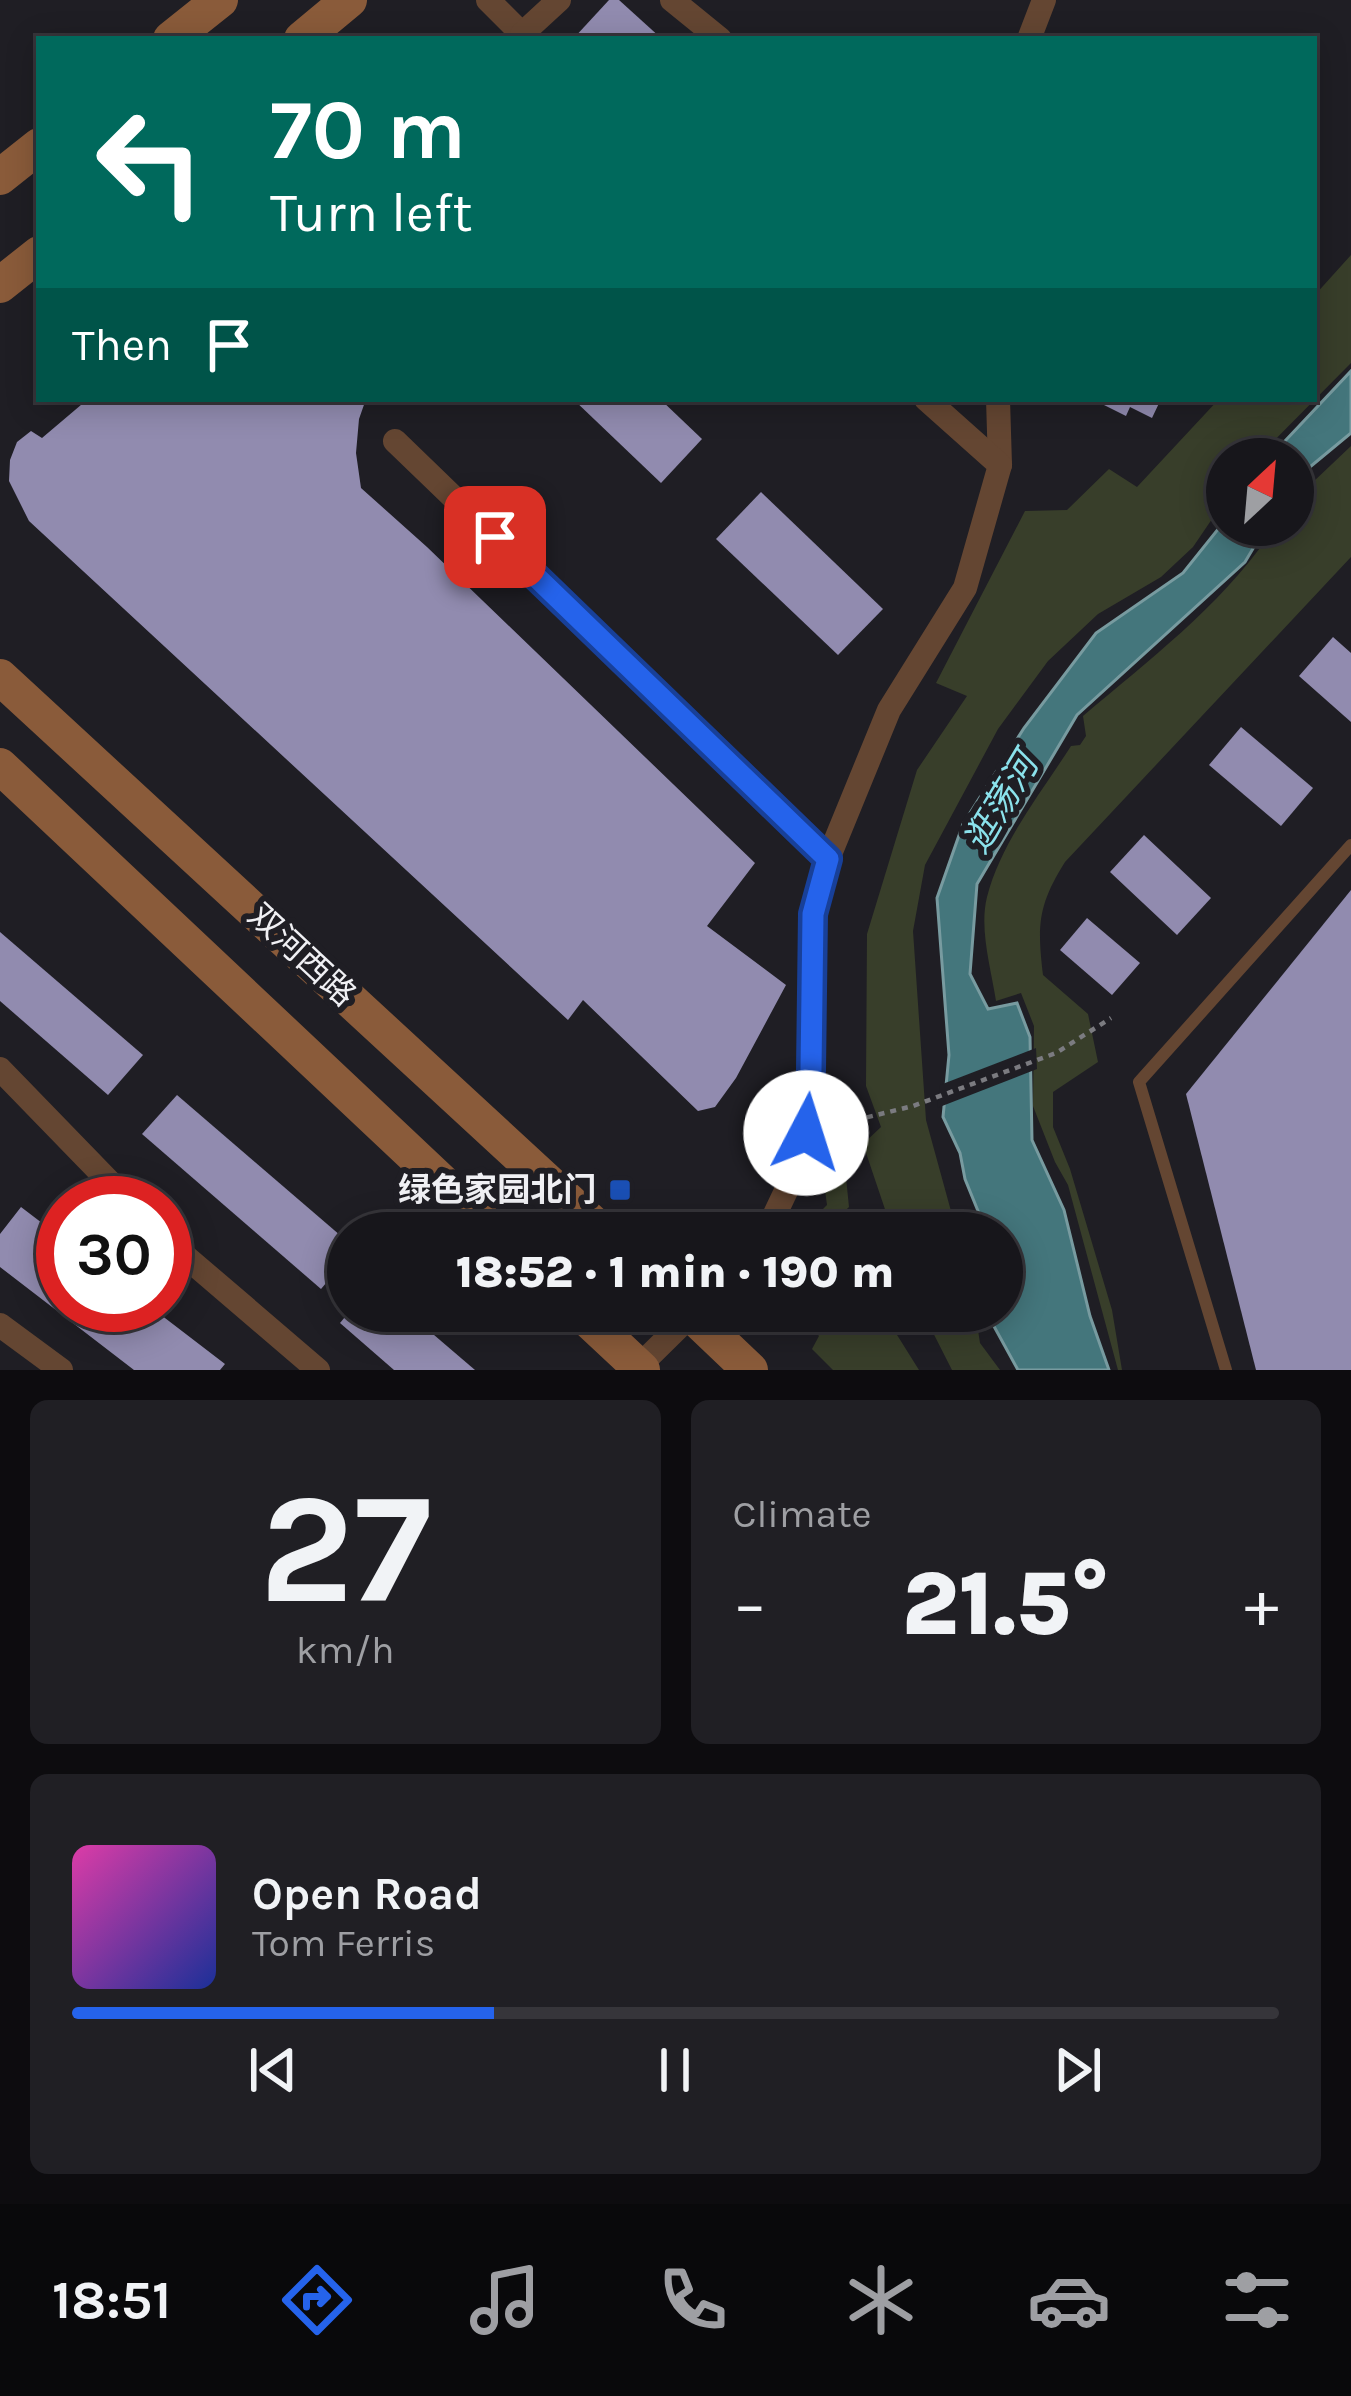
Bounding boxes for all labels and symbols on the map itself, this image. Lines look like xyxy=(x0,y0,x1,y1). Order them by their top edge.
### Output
north arrow xyxy=(1206,438,1314,546)
pin xyxy=(444,486,546,588)
water label: 逛荡河 xyxy=(955,741,1050,860)
street label: 双河西路 xyxy=(241,896,363,1014)
position arrow xyxy=(743,1070,869,1196)
place label: 绿色家园北门 xyxy=(398,1171,596,1209)
speed limit sign: 30 xyxy=(36,1176,192,1332)
marker: 绿色家园北门 xyxy=(607,1177,633,1203)

